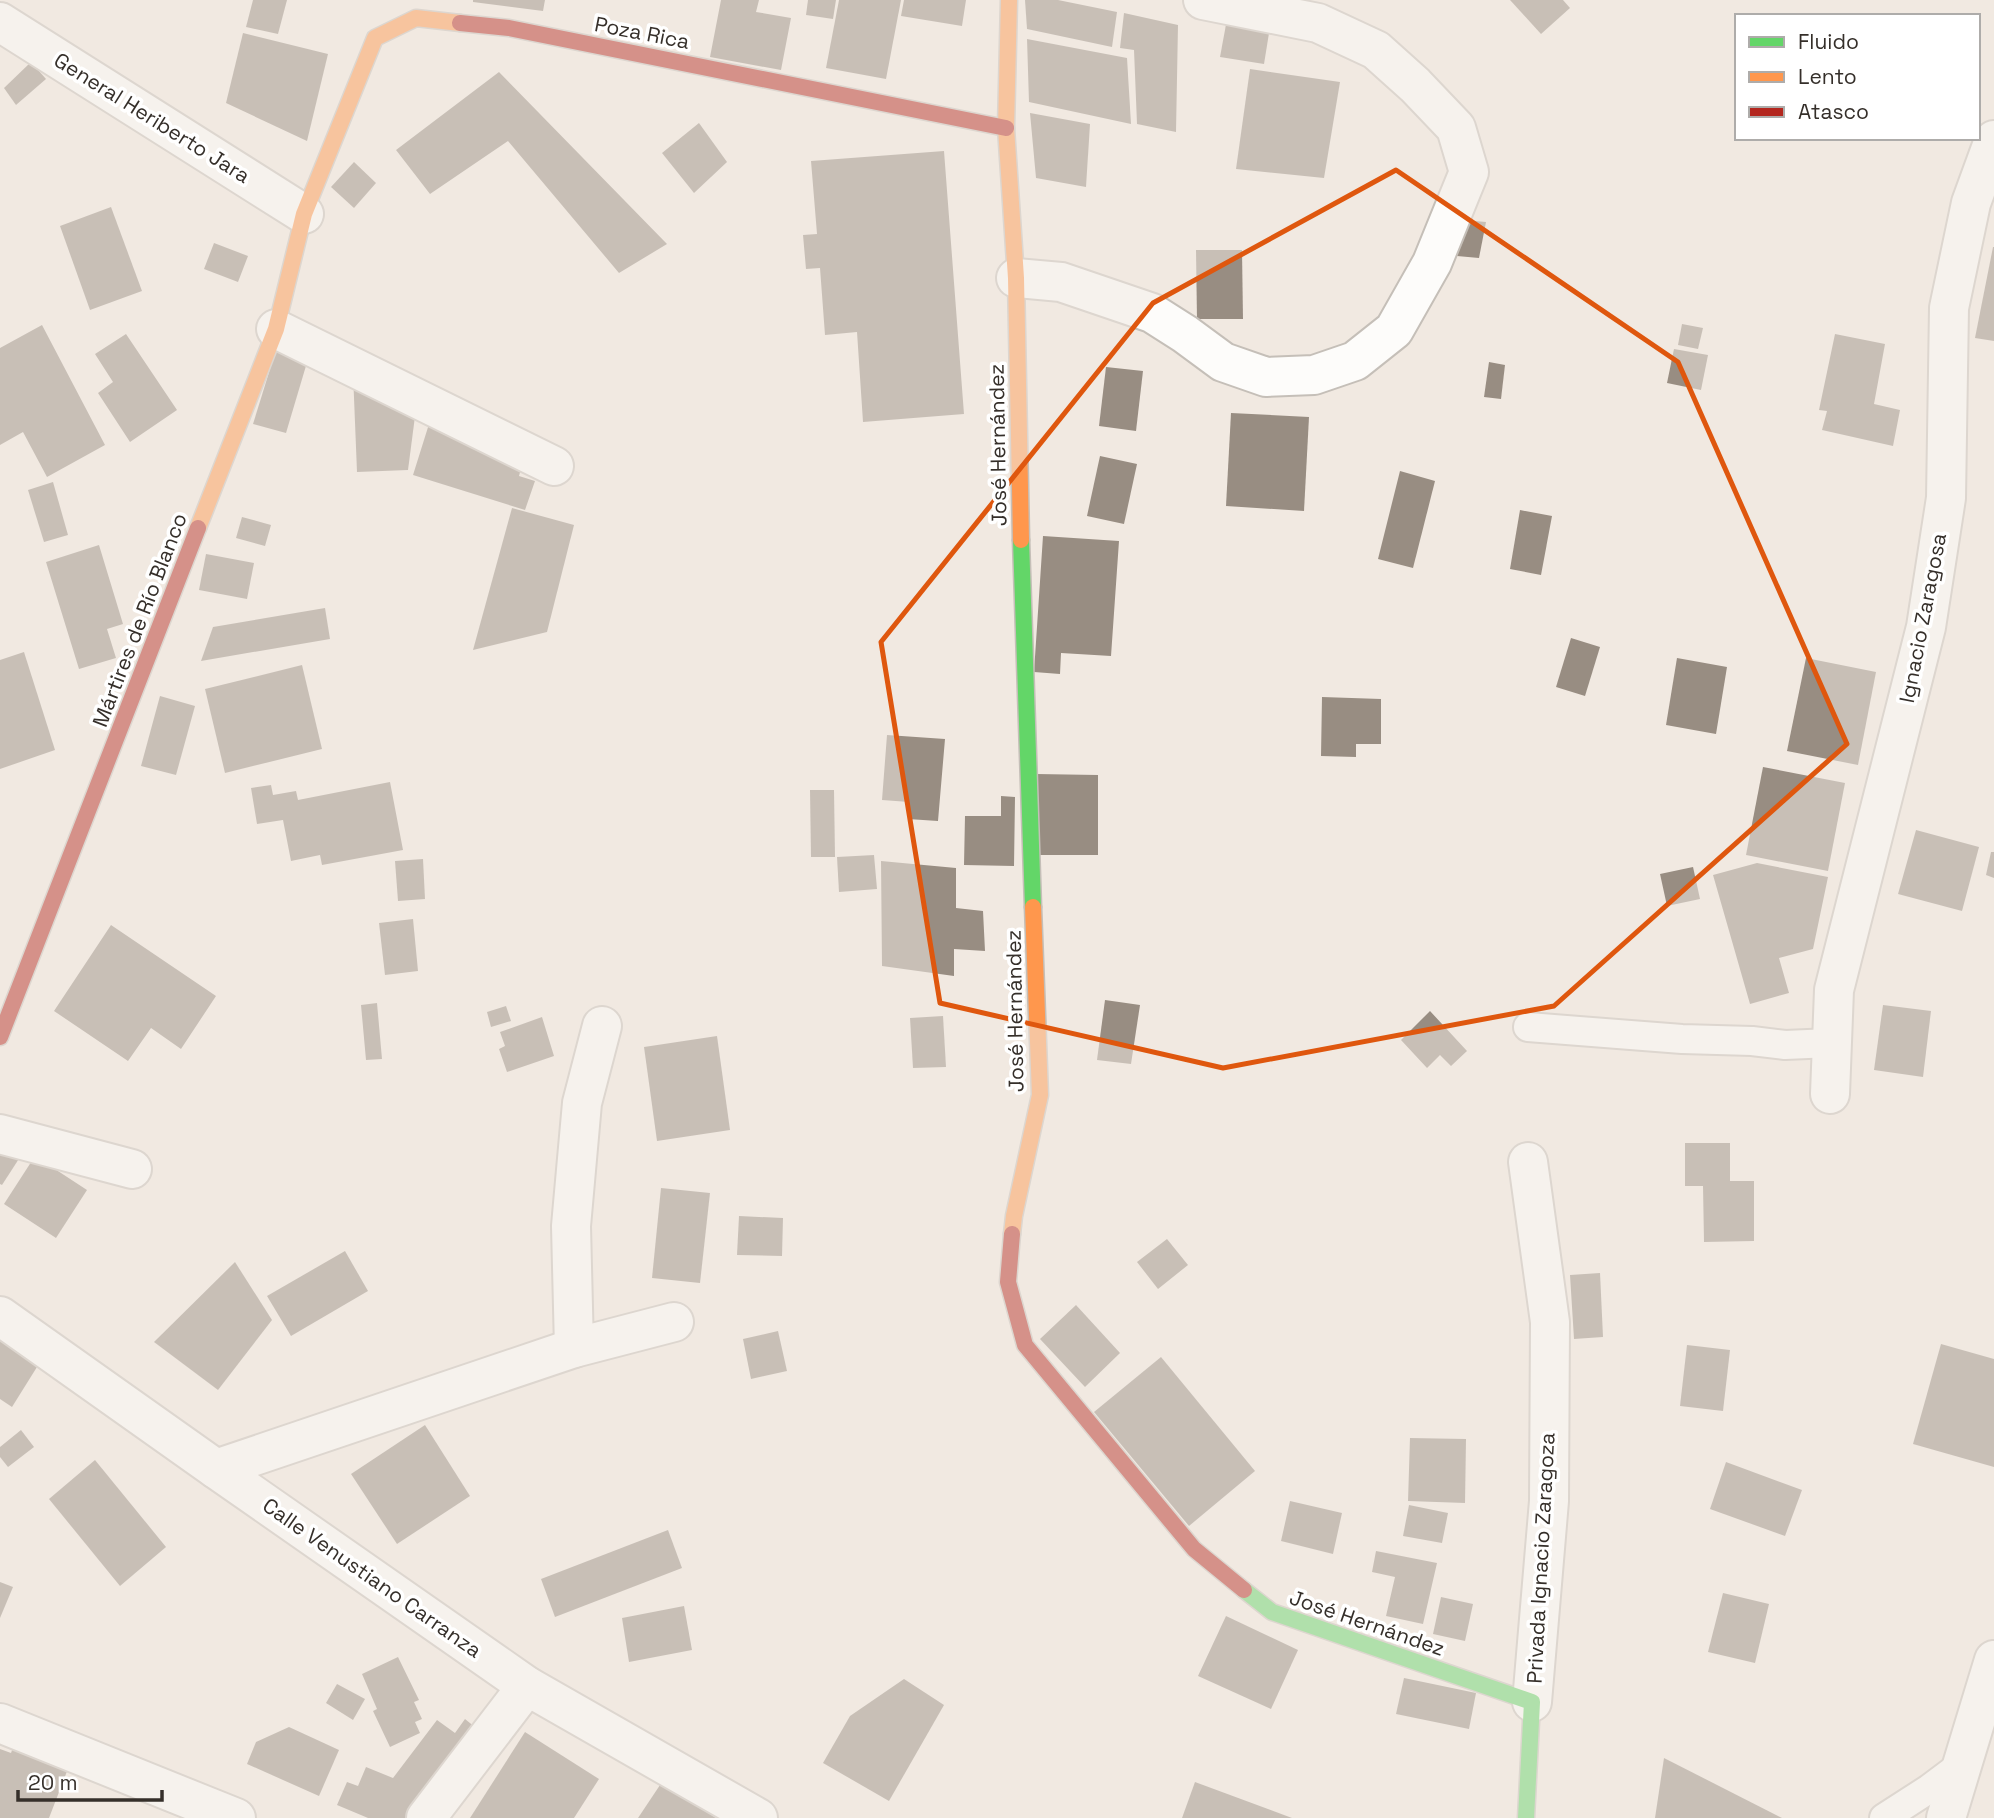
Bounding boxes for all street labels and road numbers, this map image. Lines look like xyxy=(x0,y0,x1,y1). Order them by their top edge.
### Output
street label: Poza Rica xyxy=(592,10,692,55)
street label: General Heriberto Jara xyxy=(49,46,255,189)
street label: José Hernández xyxy=(983,364,1012,526)
street label: Mártires de Río Blanco xyxy=(86,509,193,731)
street label: Ignacio Zaragosa xyxy=(1893,531,1952,705)
street label: José Hernández xyxy=(1000,930,1029,1092)
street label: Privada Ignacio Zaragoza xyxy=(1520,1432,1561,1684)
street label: Calle Venustiano Carranza xyxy=(257,1492,487,1664)
street label: José Hernández xyxy=(1286,1583,1448,1662)

